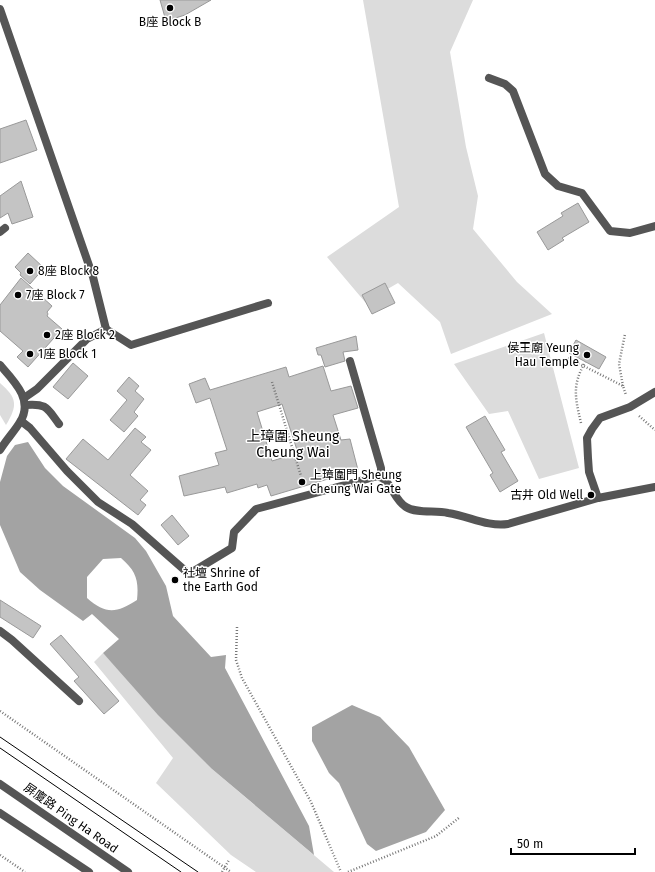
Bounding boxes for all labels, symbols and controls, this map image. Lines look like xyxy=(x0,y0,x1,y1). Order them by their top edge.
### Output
marker: B座 Block B xyxy=(165,3,175,13)
place label: B座 Block B xyxy=(139,15,201,29)
place label: 8座 Block 8 xyxy=(38,264,100,278)
marker: 8座 Block 8 xyxy=(25,266,35,276)
place label: 7座 Block 7 xyxy=(26,288,85,302)
marker: 7座 Block 7 xyxy=(13,290,23,300)
place label: 2座 Block 2 xyxy=(55,328,115,342)
marker: 2座 Block 2 xyxy=(42,330,52,340)
place label: 侯王廟 Yeung Hau Temple xyxy=(507,341,580,369)
place label: 1座 Block 1 xyxy=(38,347,96,361)
marker: 1座 Block 1 xyxy=(25,349,35,359)
marker: 侯王廟 Yeung Hau Temple xyxy=(582,350,592,360)
district label: 上璋圍 Sheung Cheung Wai xyxy=(247,428,340,461)
place label: 上璋圍門 Sheung Cheung Wai Gate xyxy=(310,468,402,496)
marker: 上璋圍門 Sheung Cheung Wai Gate xyxy=(297,477,307,487)
place label: 古井 Old Well xyxy=(510,488,583,502)
marker: 古井 Old Well xyxy=(586,490,596,500)
place label: 社壇 Shrine of the Earth God xyxy=(183,566,261,594)
marker: 社壇 Shrine of the Earth God xyxy=(170,575,180,585)
street label: 屏廈路 Ping Ha Road xyxy=(21,780,121,856)
scale bar xyxy=(511,830,635,856)
text: 50 m xyxy=(517,837,543,851)

